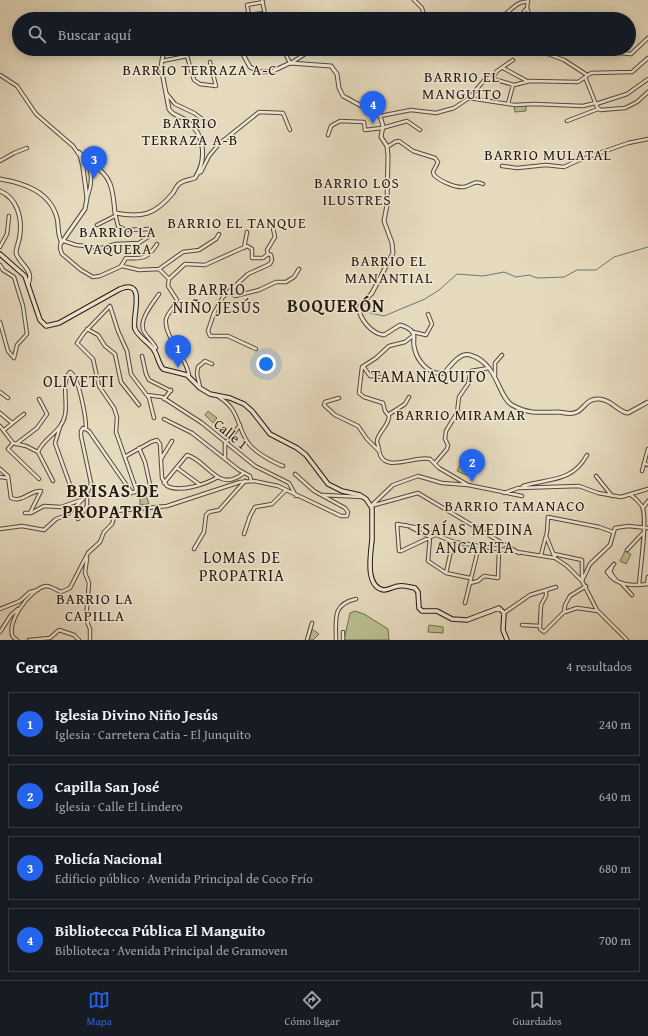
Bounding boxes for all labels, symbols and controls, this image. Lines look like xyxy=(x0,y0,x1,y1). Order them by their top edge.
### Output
search box xyxy=(12,12,636,56)
icon: search xyxy=(26,23,48,45)
text: Buscar aquí xyxy=(58,24,131,45)
district label: BARRIO TERRAZA A-C xyxy=(122,59,278,80)
district label: BARRIO EL MANGUITO xyxy=(422,66,502,104)
pin: 4 xyxy=(360,91,386,124)
district label: BARRIO TERRAZA A-B xyxy=(142,112,238,150)
district label: BARRIO MULATAL xyxy=(484,144,612,165)
pin: 3 xyxy=(81,146,107,179)
district label: BARRIO LOS ILUSTRES xyxy=(314,172,400,210)
district label: BARRIO EL TANQUE xyxy=(167,212,307,233)
district label: BARRIO LA VAQUERA xyxy=(79,221,157,259)
district label: BARRIO EL MANANTIAL xyxy=(345,250,433,288)
district label: BARRIO NIÑO JESÚS xyxy=(173,277,261,319)
district label: BOQUERÓN xyxy=(287,292,385,319)
pin: 1 xyxy=(165,335,191,368)
your location xyxy=(256,354,276,374)
district label: TAMANAQUITO xyxy=(371,364,487,388)
district label: OLIVETTI xyxy=(43,369,115,393)
district label: BARRIO MIRAMAR xyxy=(396,404,526,425)
street label: Calle 1 xyxy=(210,414,252,454)
pin: 2 xyxy=(459,449,485,482)
district label: BRISAS DE PROPATRIA xyxy=(62,477,164,525)
district label: BARRIO TAMANACO xyxy=(445,495,585,516)
district label: ISAÍAS MEDINA ANGARITA xyxy=(416,517,534,559)
district label: LOMAS DE PROPATRIA xyxy=(199,545,285,587)
district label: BARRIO LA CAPILLA xyxy=(56,588,134,626)
text: Cerca xyxy=(16,654,58,679)
text: 4 resultados xyxy=(566,657,632,676)
text: Iglesia Divino Niño Jesús xyxy=(55,704,218,725)
text: 1 xyxy=(27,715,33,734)
text: 240 m xyxy=(599,715,631,734)
text: Iglesia · Carretera Catia - El Junquito xyxy=(55,725,251,744)
text: Capilla San José xyxy=(55,776,159,797)
text: 2 xyxy=(27,787,33,806)
text: 640 m xyxy=(599,787,631,806)
text: Iglesia · Calle El Lindero xyxy=(55,797,183,816)
text: Policía Nacional xyxy=(55,848,162,869)
text: 3 xyxy=(27,859,33,878)
text: 680 m xyxy=(599,859,631,878)
text: Edificio público · Avenida Principal de Coco Frío xyxy=(55,869,313,888)
text: Bibliotecca Pública El Manguito xyxy=(55,920,265,941)
text: 4 xyxy=(27,931,33,950)
text: 700 m xyxy=(599,931,631,950)
text: Biblioteca · Avenida Principal de Gramoven xyxy=(55,941,287,960)
tab: Mapa xyxy=(86,989,112,1029)
tab: Cómo llegar xyxy=(285,989,340,1029)
tab: Guardados xyxy=(513,989,562,1029)

